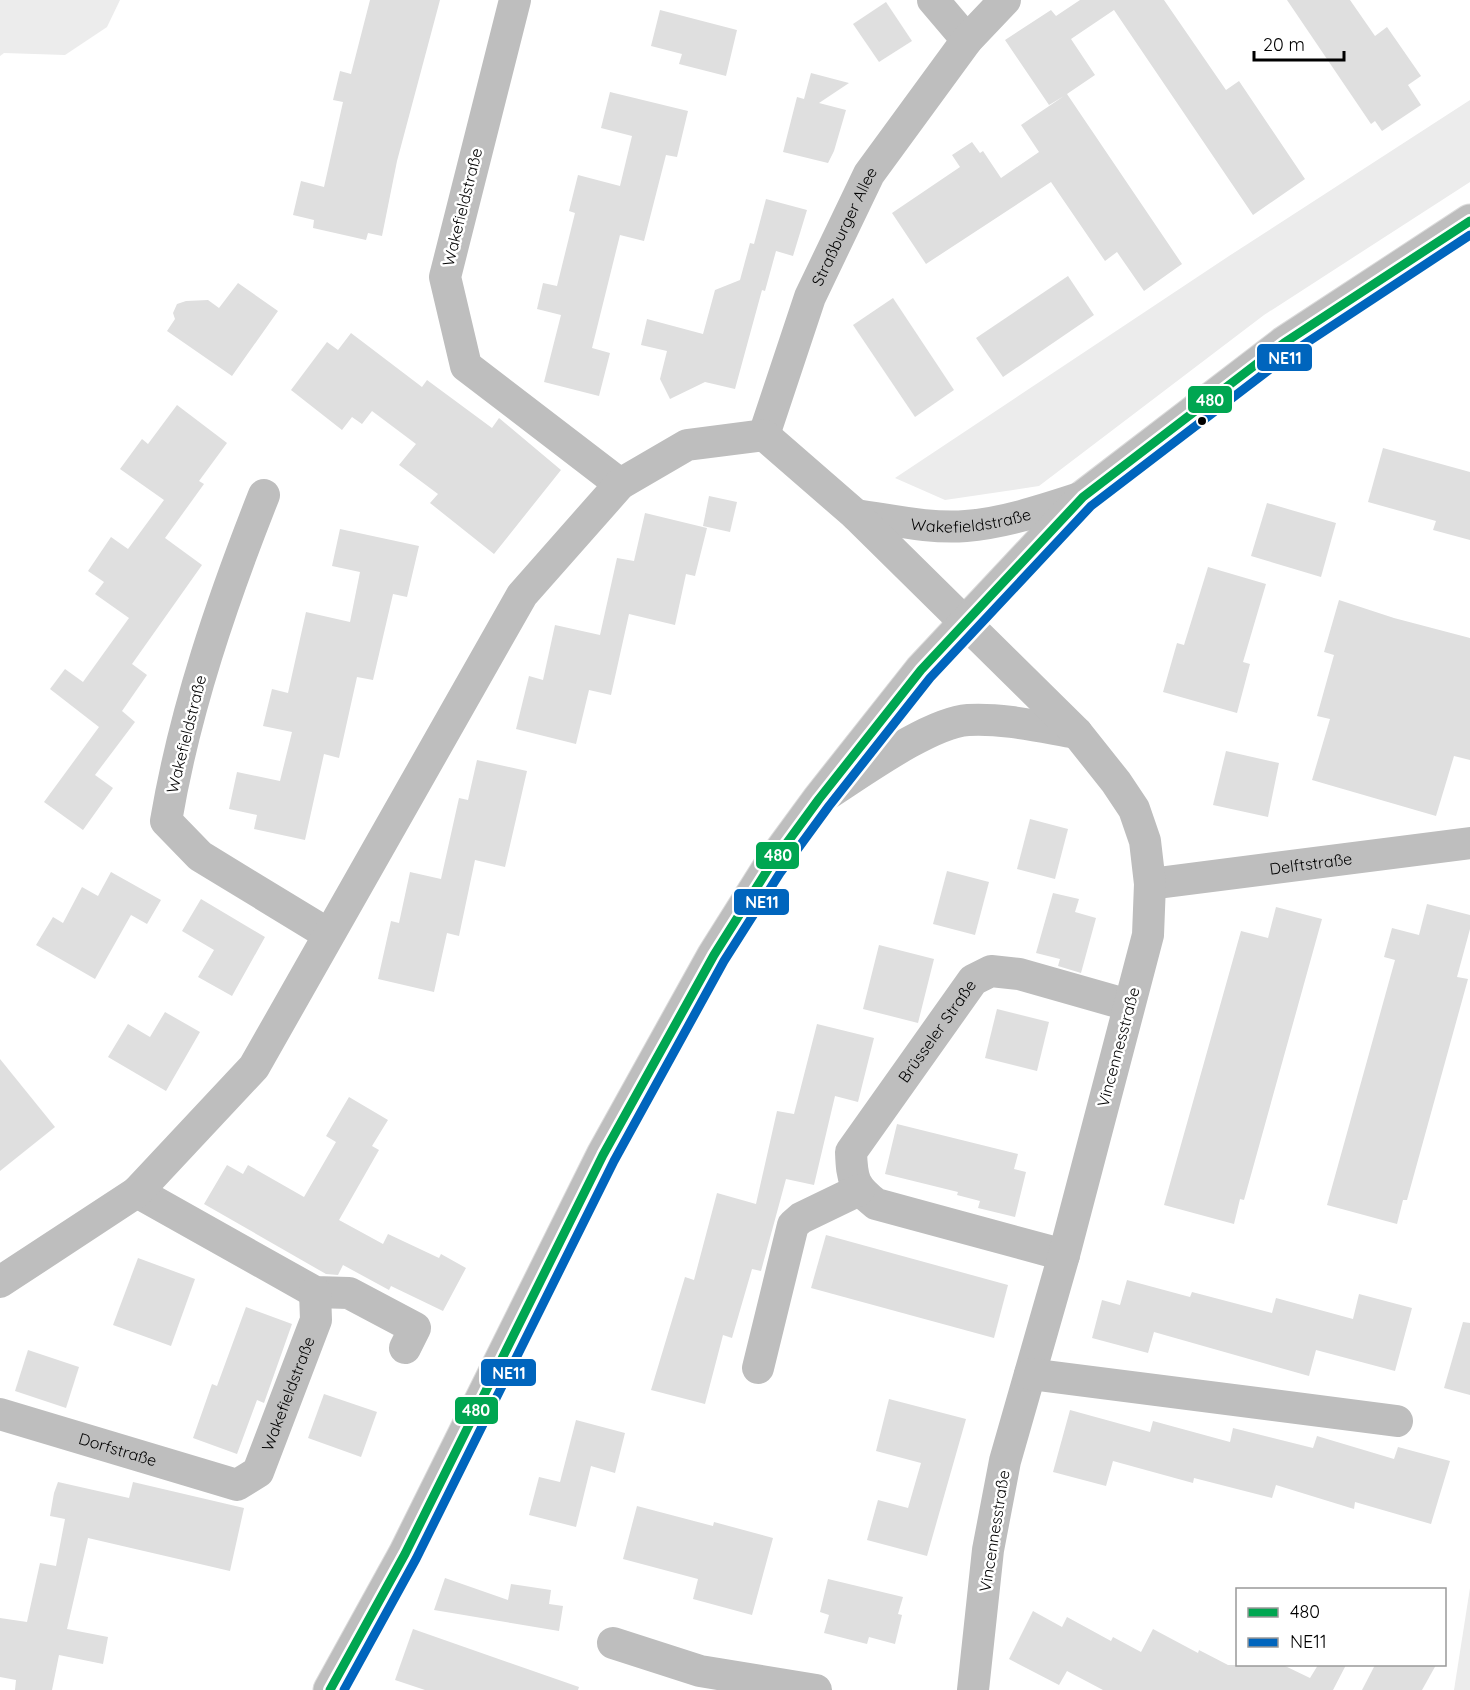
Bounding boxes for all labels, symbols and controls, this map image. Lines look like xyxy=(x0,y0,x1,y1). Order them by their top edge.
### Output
scale bar xyxy=(1254,24,1344,62)
text: 20 m xyxy=(1263,33,1305,56)
street label: Wakefieldstraße xyxy=(438,146,486,268)
street label: Straßburger Allee xyxy=(807,163,881,289)
line badge: NE11 xyxy=(1256,343,1313,372)
text: NE11 xyxy=(1268,348,1302,368)
line badge: 480 xyxy=(1187,385,1233,414)
text: 480 xyxy=(1196,390,1224,410)
unlabelled marker xyxy=(1196,415,1208,427)
street label: Wakefieldstraße xyxy=(910,504,1033,537)
street label: Wakefieldstraße xyxy=(162,673,210,795)
line badge: 480 xyxy=(755,841,800,870)
text: 480 xyxy=(764,845,792,865)
street label: Delftstraße xyxy=(1268,848,1353,879)
line badge: NE11 xyxy=(733,888,790,916)
text: NE11 xyxy=(745,892,779,912)
street label: Brüsseler Straße xyxy=(893,976,980,1086)
street label: Vincennesstraße xyxy=(1092,985,1144,1109)
street label: Wakefieldstraße xyxy=(257,1333,319,1454)
line badge: NE11 xyxy=(480,1358,537,1387)
text: NE11 xyxy=(492,1363,526,1383)
line badge: 480 xyxy=(454,1396,499,1425)
text: 480 xyxy=(462,1400,490,1420)
street label: Dorfstraße xyxy=(76,1428,159,1470)
street label: Vincennesstraße xyxy=(975,1469,1013,1593)
legend xyxy=(1236,1588,1446,1666)
text: 480 xyxy=(1290,1600,1320,1623)
text: NE11 xyxy=(1290,1630,1327,1653)

